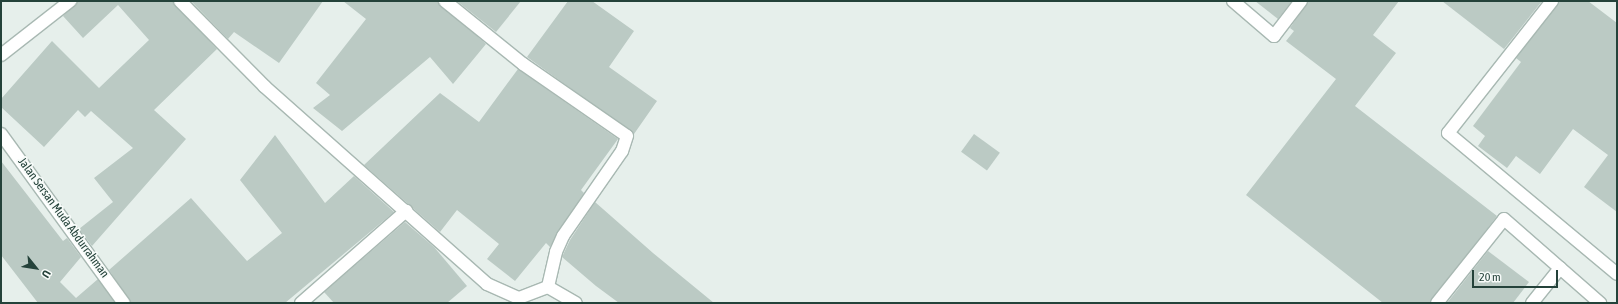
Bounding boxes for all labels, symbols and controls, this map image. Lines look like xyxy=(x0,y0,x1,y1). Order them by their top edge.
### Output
street label: Jalan Sersan Muda Abdurrahman xyxy=(15,155,111,281)
north arrow xyxy=(16,248,56,288)
scale bar xyxy=(1474,262,1560,288)
text: U xyxy=(40,268,53,280)
text: 20 m xyxy=(1479,270,1501,284)

